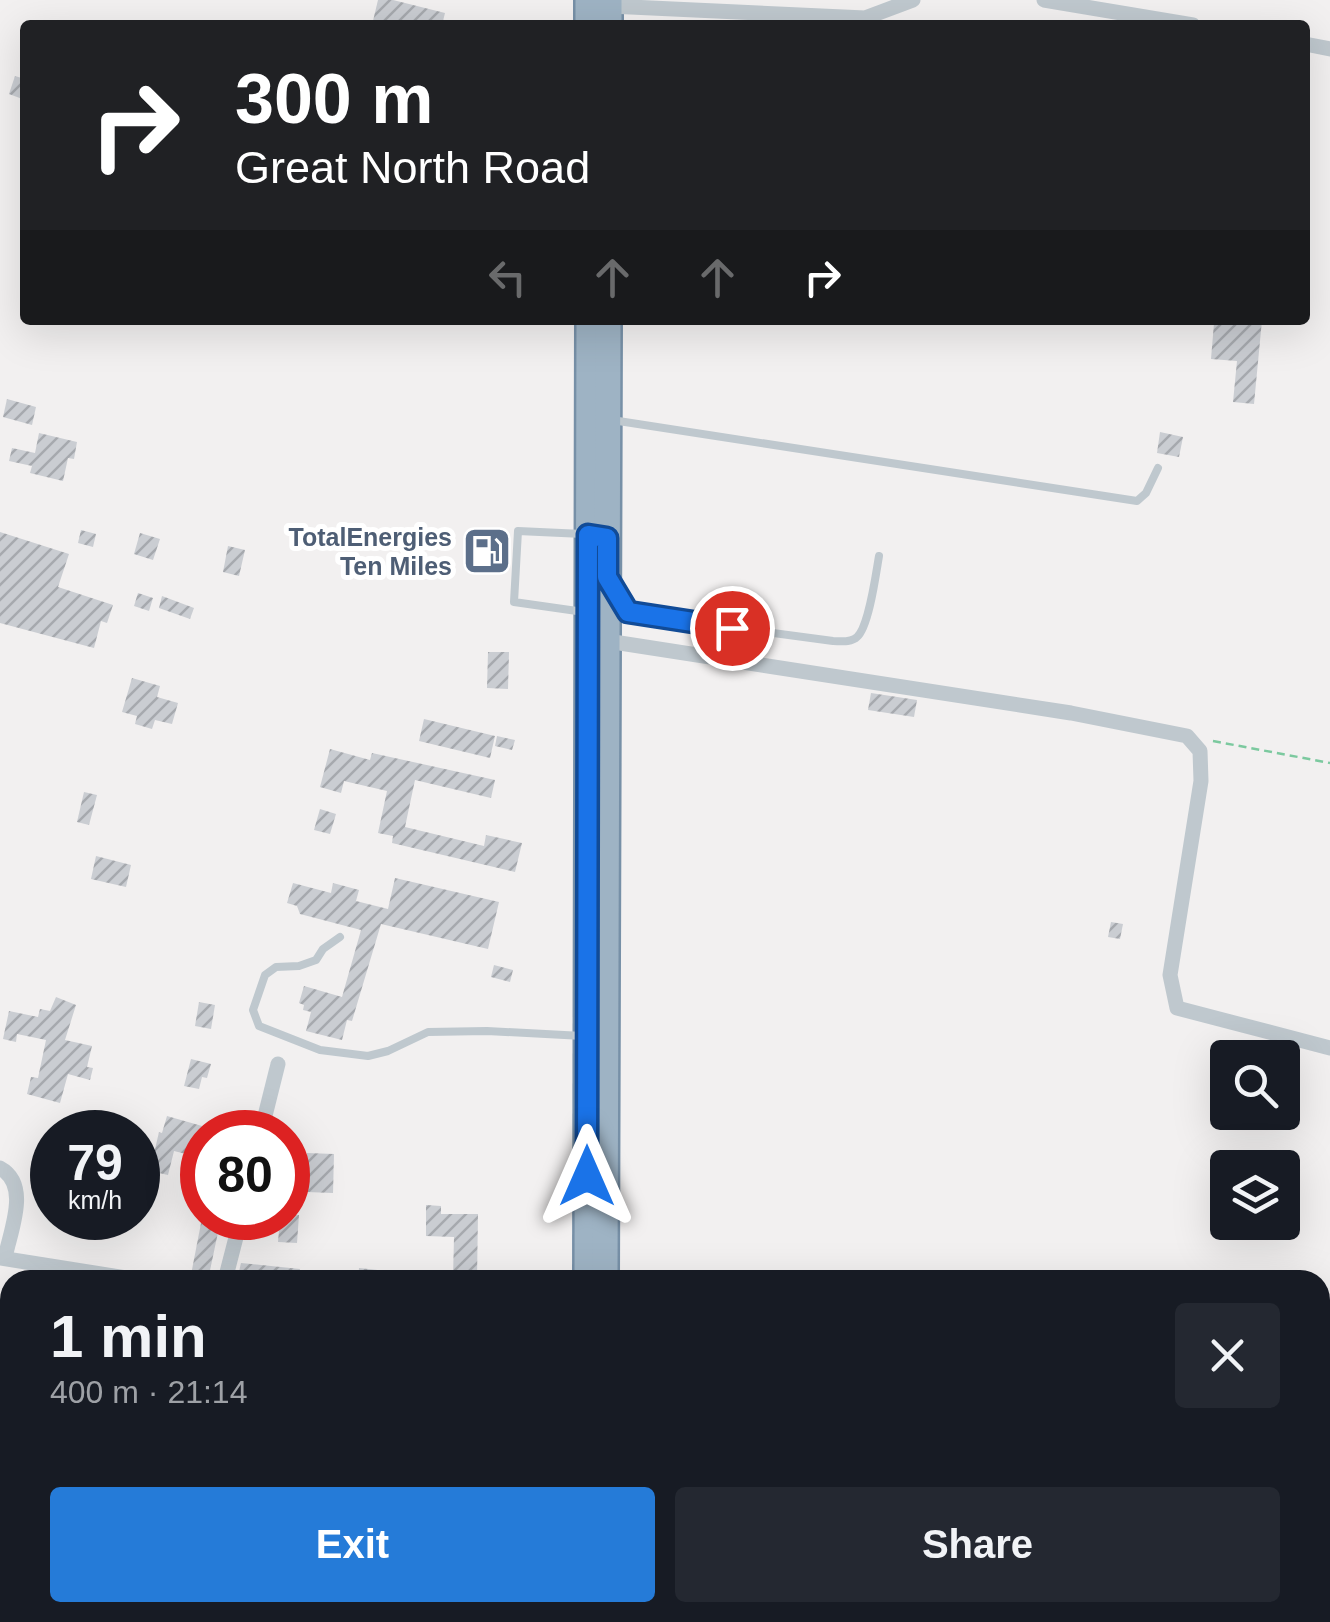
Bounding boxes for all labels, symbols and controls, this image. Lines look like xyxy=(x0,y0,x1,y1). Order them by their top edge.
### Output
icon: right xyxy=(70,60,200,190)
text: 300 m xyxy=(235,60,433,138)
text: Great North Road xyxy=(235,142,590,193)
icon: left xyxy=(480,250,535,305)
icon: ahead xyxy=(585,250,640,305)
icon: ahead xyxy=(690,250,745,305)
icon: right xyxy=(795,250,850,305)
place label: TotalEnergies Ten Miles xyxy=(289,523,452,580)
fuel station icon: TotalEnergies Ten Miles xyxy=(461,525,513,577)
pin xyxy=(690,586,775,671)
icon: arrive xyxy=(705,601,760,656)
map controls xyxy=(1210,1040,1300,1240)
button: search xyxy=(1210,1040,1300,1130)
speed limit sign: 80 xyxy=(180,1110,310,1240)
position arrow xyxy=(535,1124,639,1228)
text: 79 xyxy=(67,1135,123,1191)
button: layers xyxy=(1210,1150,1300,1240)
text: km/h xyxy=(68,1186,122,1214)
text: 1 min xyxy=(50,1303,207,1370)
button: close xyxy=(1175,1303,1280,1408)
text: 400 m · 21:14 xyxy=(50,1374,247,1410)
button: Exit xyxy=(50,1487,655,1602)
button: Share xyxy=(675,1487,1280,1602)

